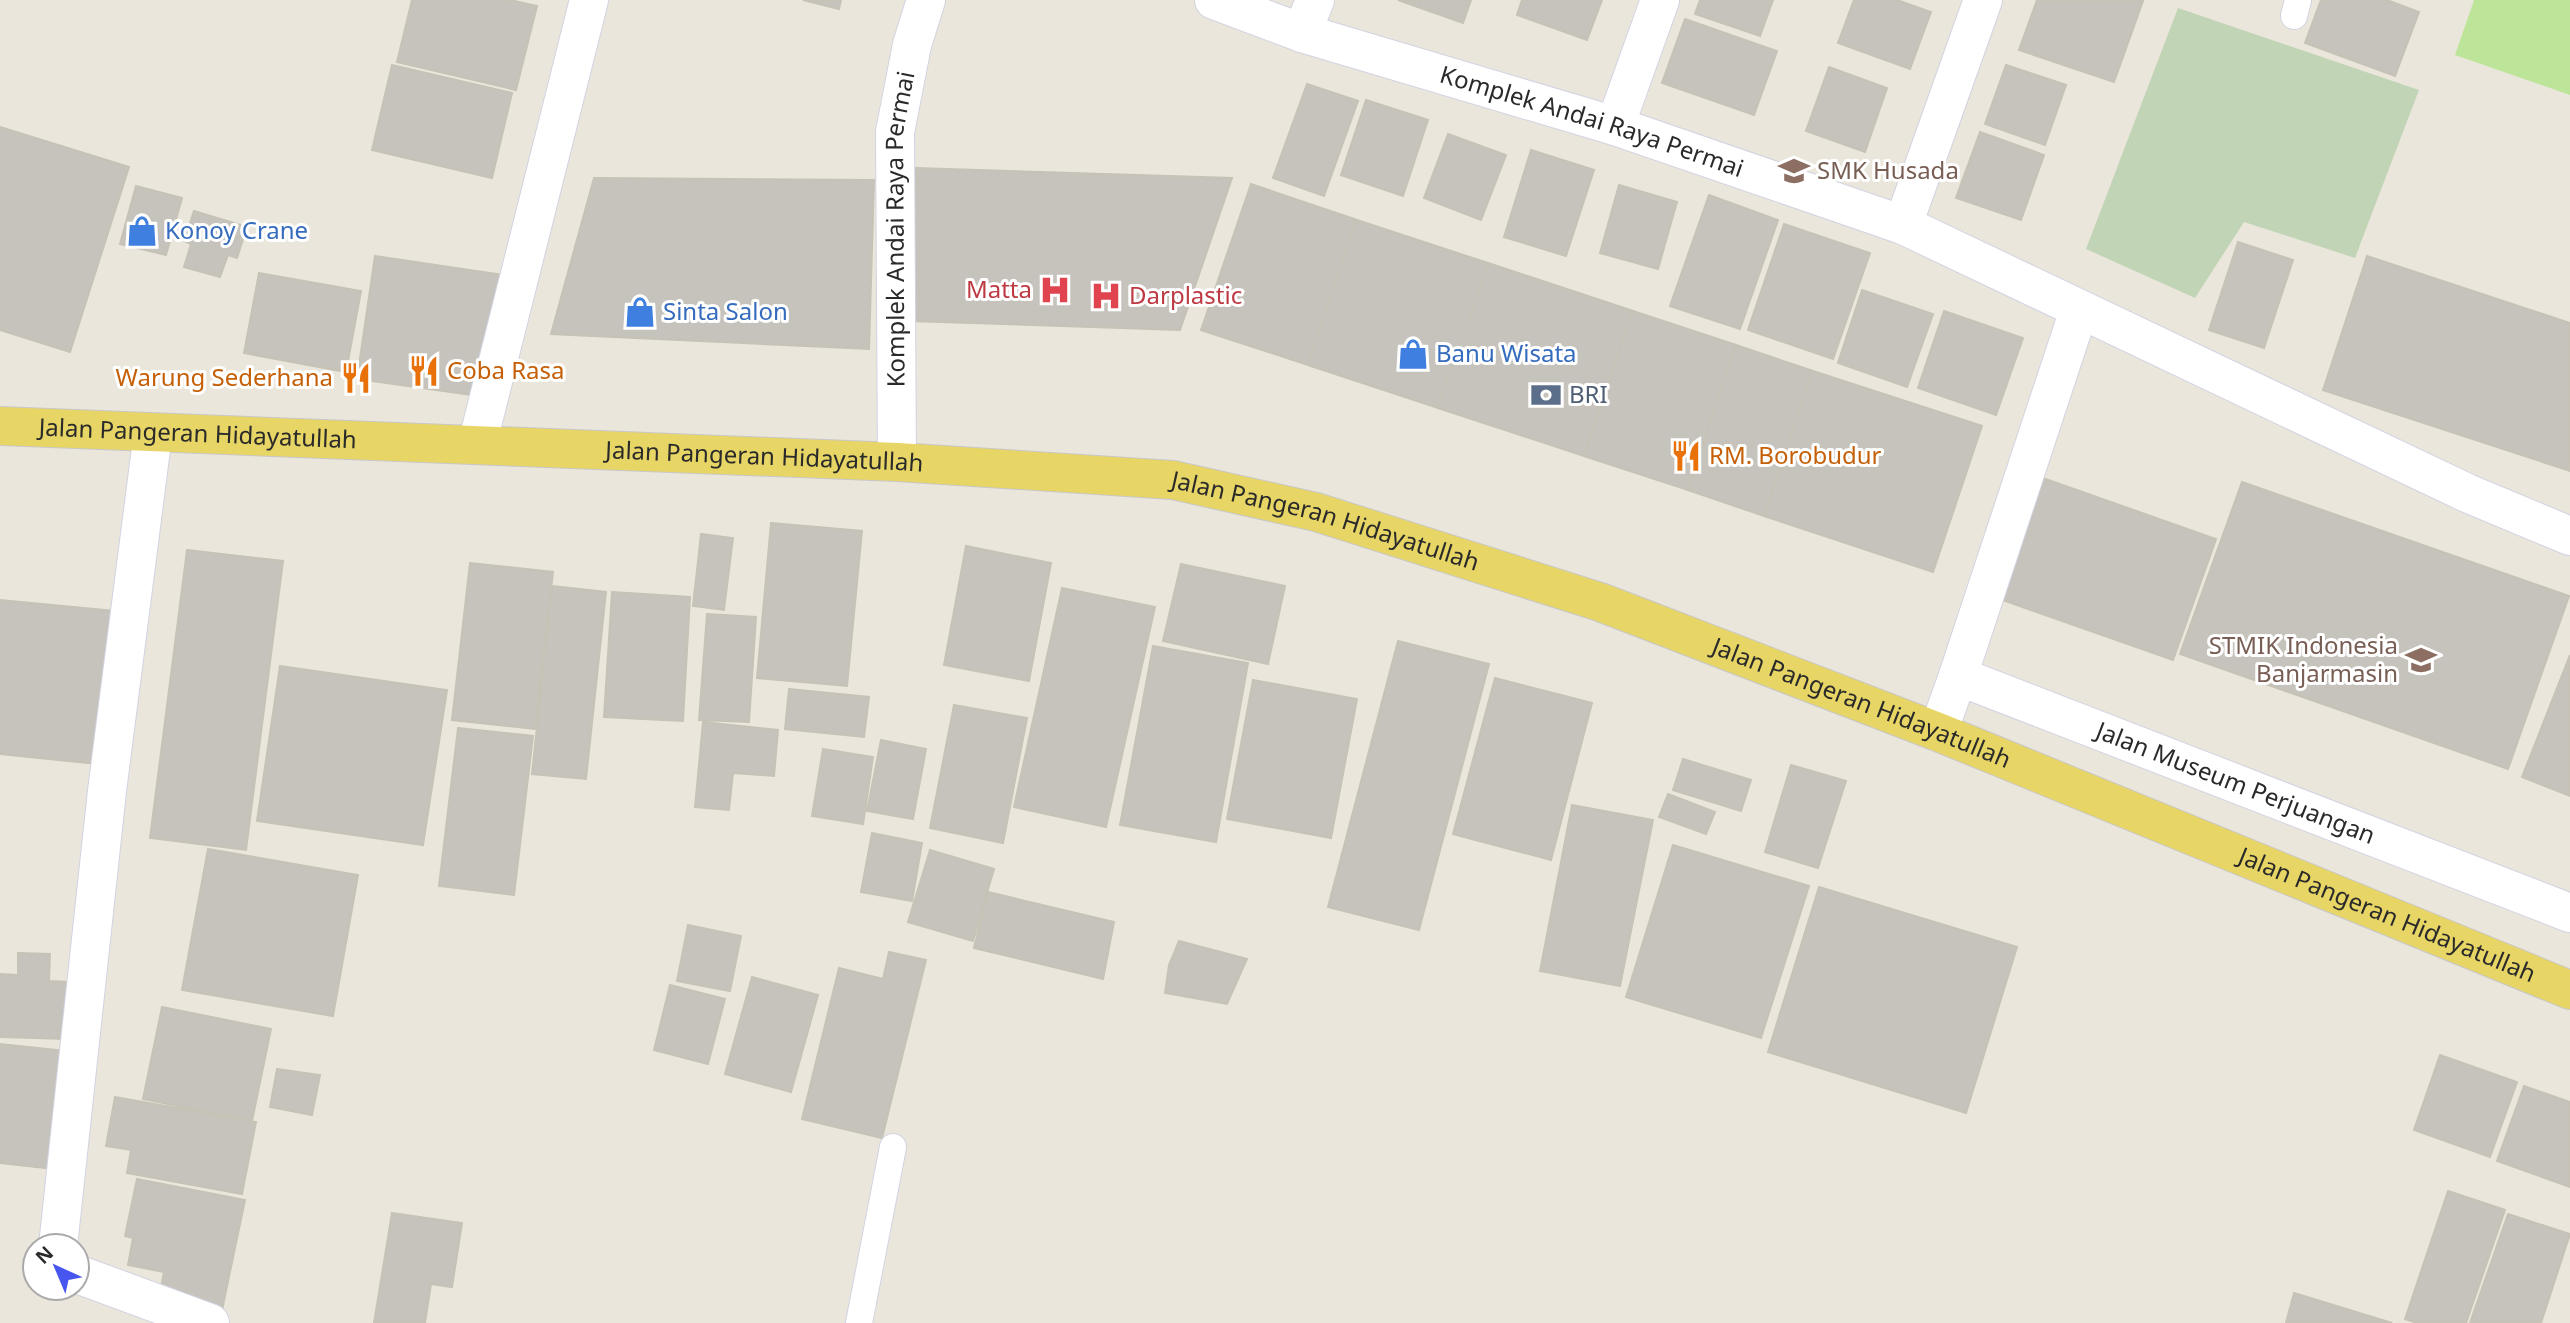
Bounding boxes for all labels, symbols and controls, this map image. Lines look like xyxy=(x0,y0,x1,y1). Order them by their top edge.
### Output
street label: Komplek Andai Raya Permai xyxy=(1436,57,1748,184)
street label: Komplek Andai Raya Permai xyxy=(877,68,921,388)
place label: SMK Husada xyxy=(1817,153,1959,186)
school or university icon: SMK Husada xyxy=(1777,154,1811,188)
place label: Konoy Crane xyxy=(165,213,308,246)
shop icon: Konoy Crane xyxy=(125,214,159,248)
place label: Matta xyxy=(966,272,1032,305)
hospital icon: Matta xyxy=(1038,273,1072,307)
place label: Darplastic xyxy=(1129,278,1242,311)
hospital icon: Darplastic xyxy=(1089,279,1123,313)
place label: Sinta Salon xyxy=(663,294,788,327)
shop icon: Sinta Salon xyxy=(623,295,657,329)
place label: Banu Wisata xyxy=(1436,336,1577,369)
shop icon: Banu Wisata xyxy=(1396,337,1430,371)
place label: Coba Rasa xyxy=(447,353,565,386)
restaurant icon: Coba Rasa xyxy=(407,354,441,388)
place label: Warung Sederhana xyxy=(116,360,333,393)
restaurant icon: Warung Sederhana xyxy=(339,361,373,395)
place label: BRI xyxy=(1569,377,1608,410)
bank icon: BRI xyxy=(1529,378,1563,412)
street label: Jalan Pangeran Hidayatullah xyxy=(36,409,358,455)
street label: Jalan Pangeran Hidayatullah xyxy=(603,432,924,479)
place label: RM. Borobudur xyxy=(1709,438,1882,471)
restaurant icon: RM. Borobudur xyxy=(1669,439,1703,473)
street label: Jalan Pangeran Hidayatullah xyxy=(1166,462,1484,578)
street label: Jalan Pangeran Hidayatullah xyxy=(1706,628,2016,775)
place label: STMIK Indonesia Banjarmasin xyxy=(2209,628,2398,689)
school or university icon: STMIK Indonesia Banjarmasin xyxy=(2404,643,2438,677)
street label: Jalan Museum Perjuangan xyxy=(2090,712,2380,851)
street label: Jalan Pangeran Hidayatullah xyxy=(2232,838,2541,989)
north arrow xyxy=(21,1232,91,1302)
text: N xyxy=(30,1240,59,1269)

